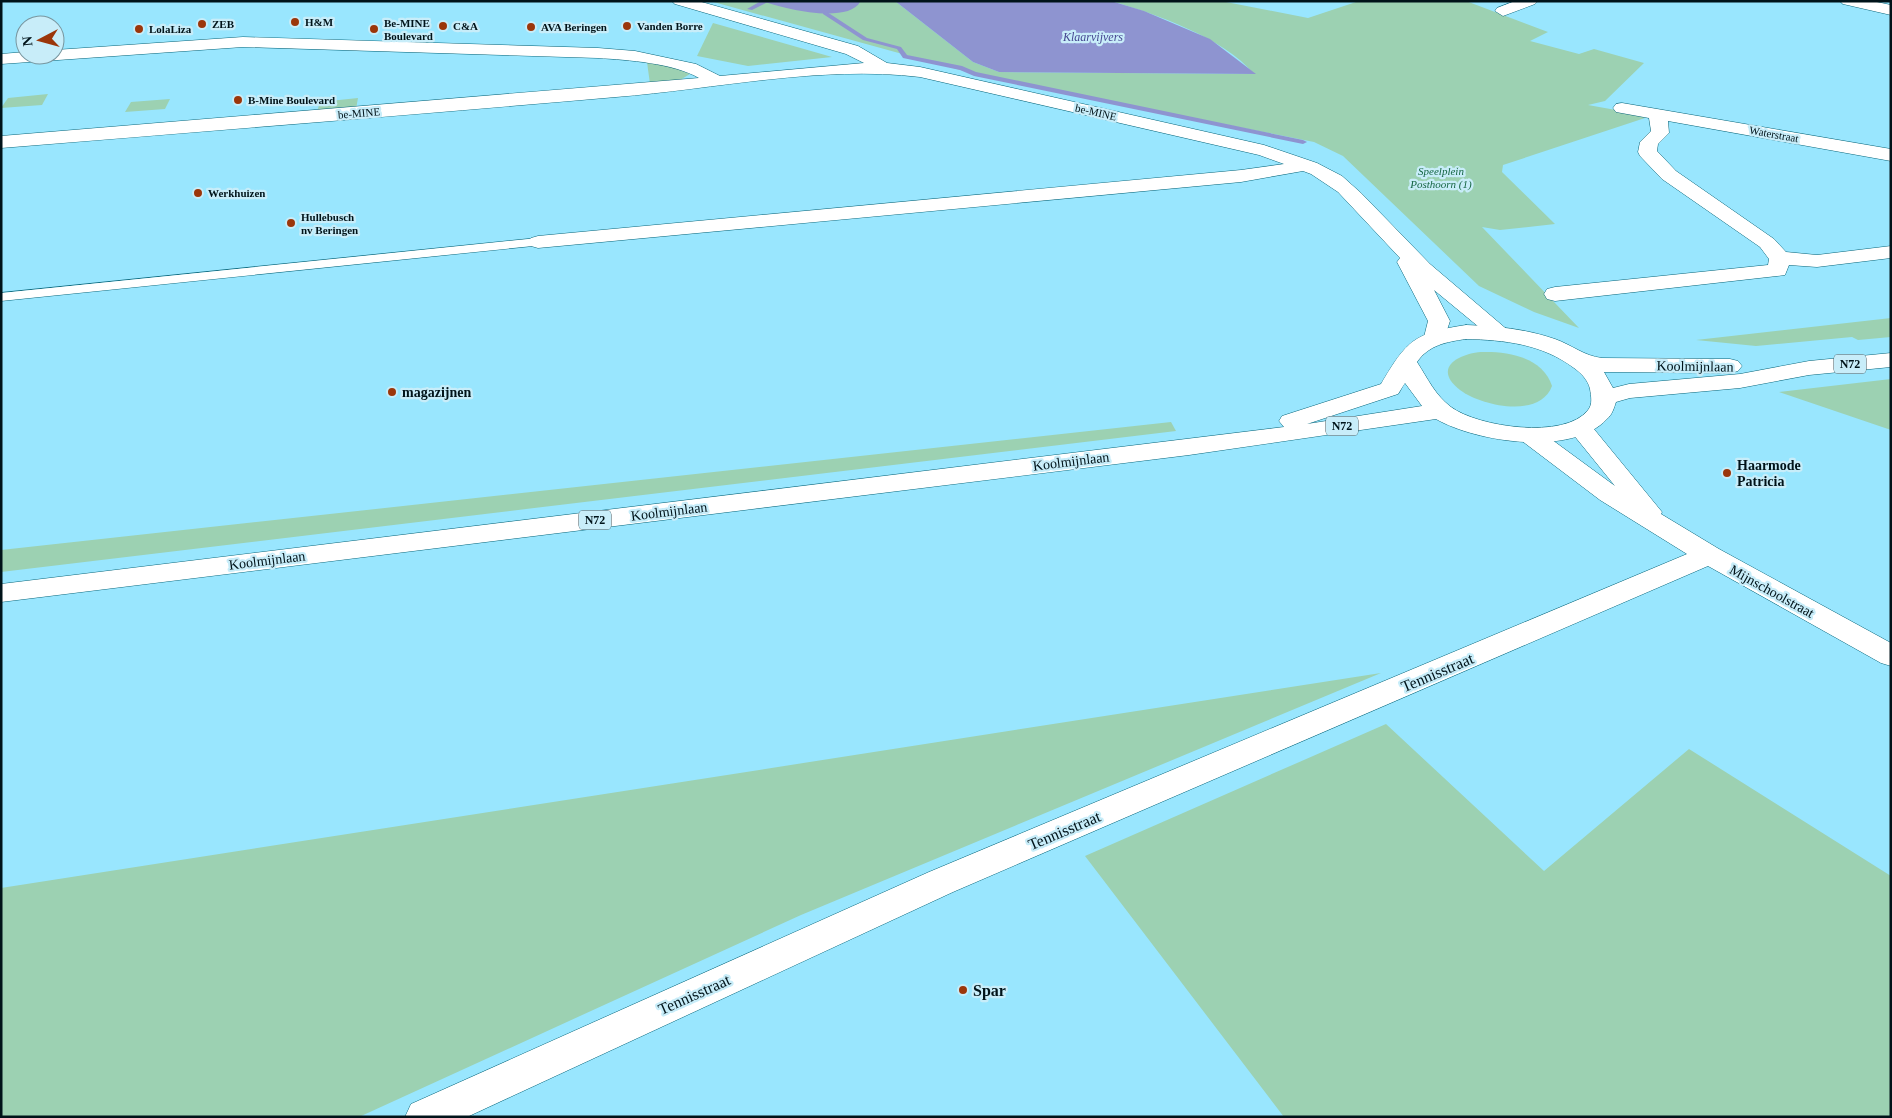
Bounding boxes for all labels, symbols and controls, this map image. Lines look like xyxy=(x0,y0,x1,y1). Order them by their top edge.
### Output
north arrow xyxy=(15,15,65,65)
marker: H&M xyxy=(289,16,301,28)
place label: H&M xyxy=(305,16,334,28)
place label: Be-MINE Boulevard xyxy=(384,17,433,42)
marker: ZEB xyxy=(196,18,208,30)
place label: ZEB xyxy=(212,18,235,30)
marker: C&A xyxy=(437,20,449,32)
place label: C&A xyxy=(453,20,478,32)
marker: Vanden Borre xyxy=(621,20,633,32)
place label: Vanden Borre xyxy=(637,20,703,32)
marker: AVA Beringen xyxy=(525,21,537,33)
place label: AVA Beringen xyxy=(541,21,607,33)
marker: LolaLiza xyxy=(133,23,145,35)
place label: LolaLiza xyxy=(149,23,192,35)
marker: Be-MINE Boulevard xyxy=(368,23,380,35)
water label: Klaarvijvers xyxy=(1062,30,1123,44)
text: N xyxy=(20,35,36,47)
marker: B-Mine Boulevard xyxy=(232,94,244,106)
place label: B-Mine Boulevard xyxy=(248,94,335,106)
street label: be-MINE xyxy=(1074,101,1118,123)
street label: be-MINE xyxy=(337,105,381,121)
street label: Waterstraat xyxy=(1748,124,1800,144)
park label: Speelplein Posthoorn (1) xyxy=(1409,165,1472,191)
marker: Werkhuizen xyxy=(192,187,204,199)
place label: Werkhuizen xyxy=(208,187,265,199)
place label: Hullebusch nv Beringen xyxy=(301,211,358,236)
marker: Hullebusch nv Beringen xyxy=(285,217,297,229)
road number: N72 xyxy=(1834,354,1866,374)
street label: Koolmijnlaan xyxy=(1656,358,1734,375)
place label: magazijnen xyxy=(402,385,471,400)
marker: magazijnen xyxy=(386,386,398,398)
road number: N72 xyxy=(1326,416,1358,436)
street label: Koolmijnlaan xyxy=(1032,449,1110,474)
place label: Haarmode Patricia xyxy=(1737,458,1801,489)
marker: Haarmode Patricia xyxy=(1721,467,1733,479)
street label: Koolmijnlaan xyxy=(630,499,708,524)
road number: N72 xyxy=(579,510,611,530)
street label: Koolmijnlaan xyxy=(228,548,306,573)
street label: Mijnschoolstraat xyxy=(1727,562,1817,621)
street label: Tennisstraat xyxy=(1398,649,1477,695)
street label: Tennisstraat xyxy=(1025,807,1104,853)
street label: Tennisstraat xyxy=(656,971,733,1018)
place label: Spar xyxy=(973,982,1006,1000)
marker: Spar xyxy=(957,984,969,996)

